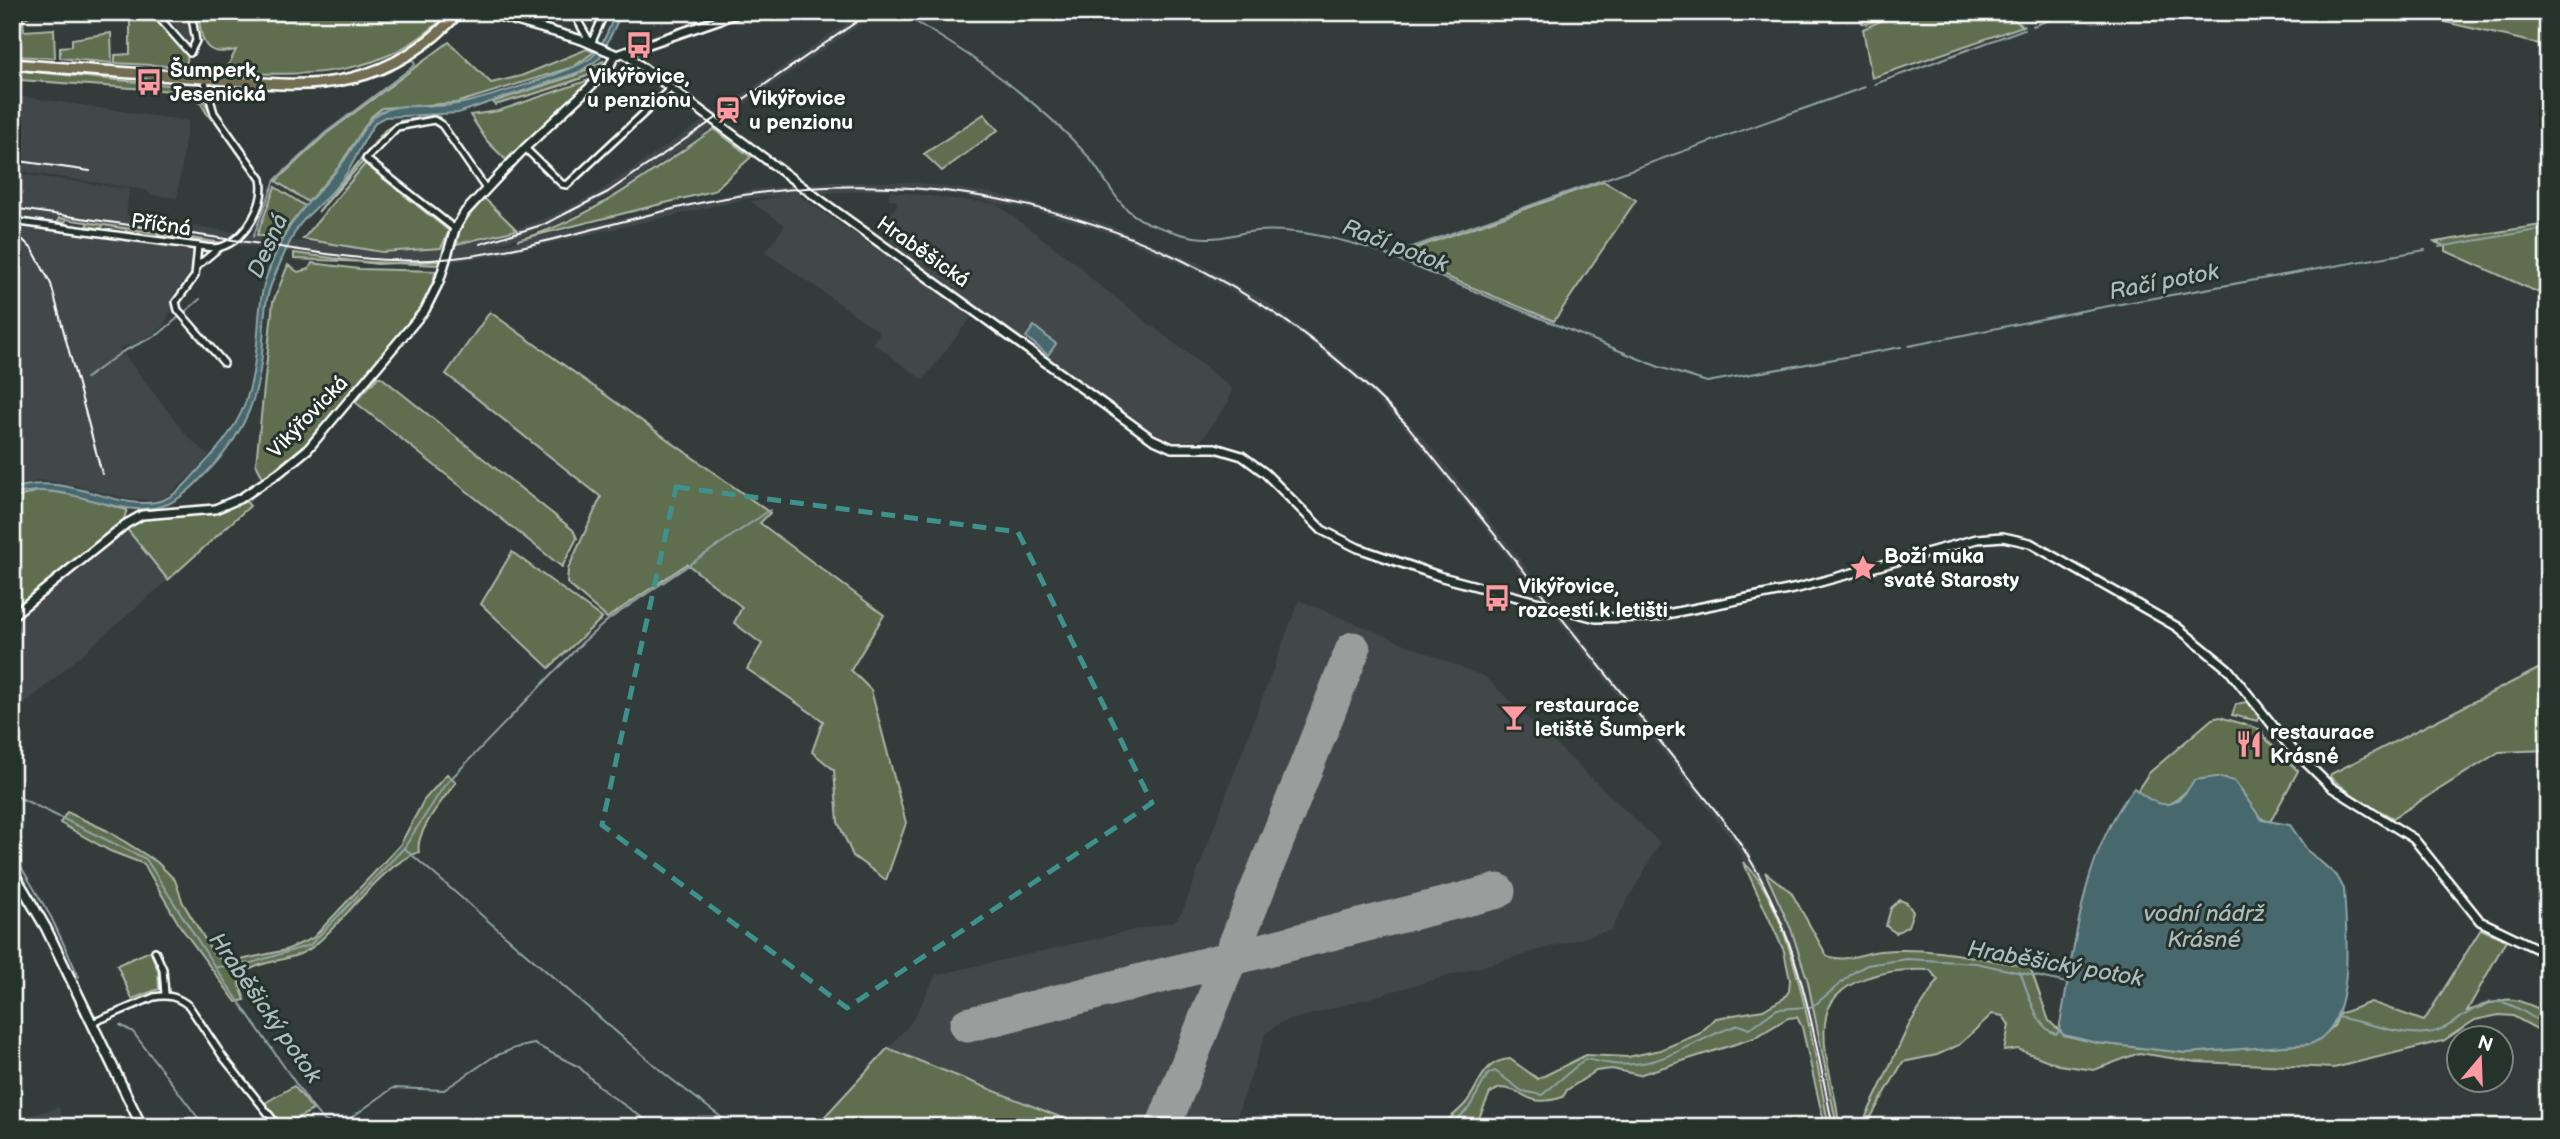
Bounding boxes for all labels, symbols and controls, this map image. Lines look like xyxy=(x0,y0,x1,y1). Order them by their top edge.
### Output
bus stop icon: Vikýřovice, u penzionu xyxy=(624,30,654,60)
place label: Šumperk, Jesenická xyxy=(170,57,266,107)
place label: Vikýřovice, u penzionu xyxy=(587,64,691,113)
bus stop icon: Šumperk, Jesenická xyxy=(134,67,164,97)
place label: Vikýřovice u penzionu xyxy=(749,86,853,135)
station icon: Vikýřovice u penzionu xyxy=(713,95,743,125)
street label: Příčná xyxy=(129,208,193,242)
water label: Desná xyxy=(242,210,294,282)
street label: Hraběšická xyxy=(872,211,974,293)
water label: Račí potok xyxy=(1338,213,1452,279)
water label: Račí potok xyxy=(2107,258,2222,306)
street label: Vikýřovická xyxy=(263,371,353,463)
place label: Boží muka svaté Starosty xyxy=(1884,544,2019,593)
place icon: Boží muka svaté Starosty xyxy=(1848,553,1878,583)
place label: Vikýřovice, rozcestí k letišti xyxy=(1518,574,1668,623)
bus stop icon: Vikýřovice, rozcestí k letišti xyxy=(1482,583,1512,613)
place label: restaurace letiště Šumperk xyxy=(1535,693,1686,742)
bar icon: restaurace letiště Šumperk xyxy=(1499,702,1529,732)
place label: restaurace Krásné xyxy=(2270,720,2374,769)
restaurant icon: restaurace Krásné xyxy=(2234,729,2264,759)
water label: vodní nádrž Krásné xyxy=(2144,900,2265,954)
water label: Hraběšický potok xyxy=(203,927,328,1089)
water label: Hraběšický potok xyxy=(1965,935,2146,993)
north arrow xyxy=(2444,1024,2514,1094)
text: N xyxy=(2475,1031,2496,1058)

